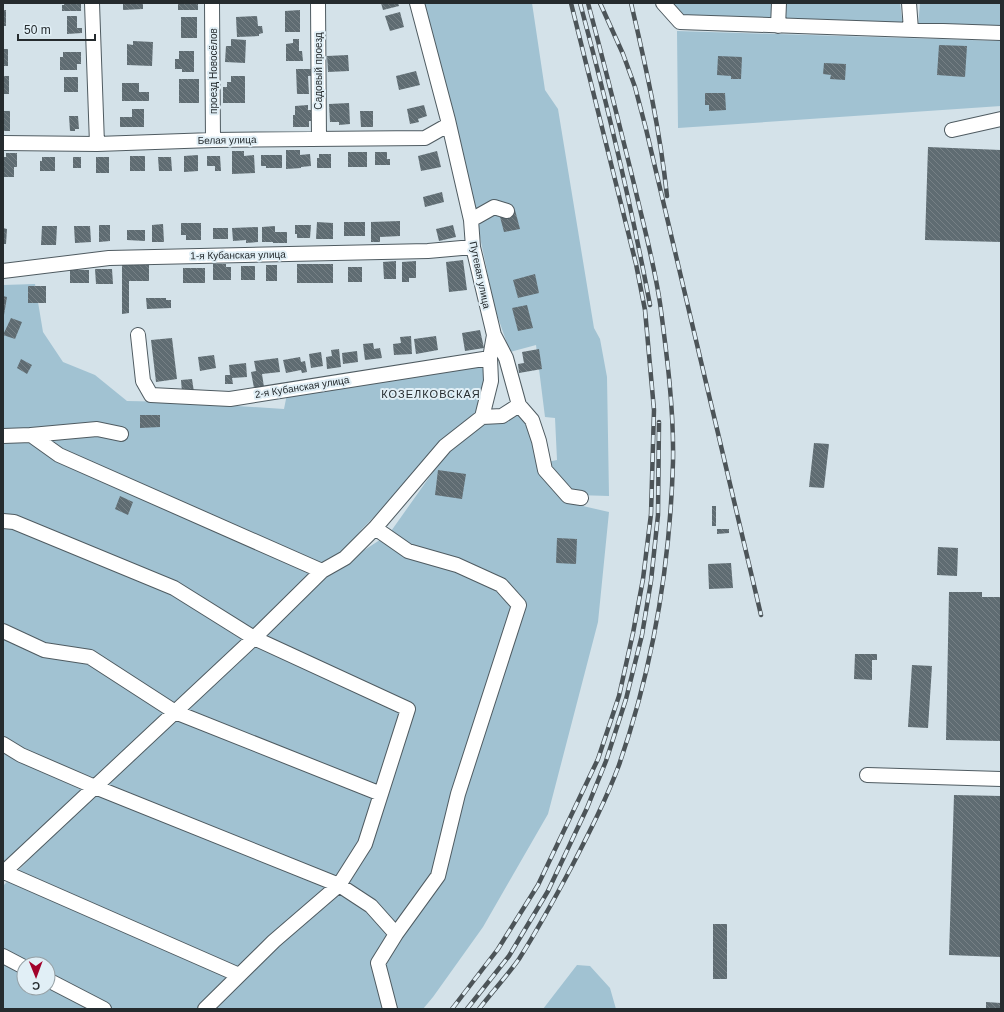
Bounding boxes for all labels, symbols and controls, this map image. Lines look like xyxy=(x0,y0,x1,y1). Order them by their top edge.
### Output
scale bar xyxy=(18,16,95,42)
text: 50 m xyxy=(24,23,51,37)
street label: проезд Новосёлов xyxy=(208,28,219,114)
street label: Садовый проезд xyxy=(313,32,324,110)
street label: Белая улица xyxy=(197,134,257,146)
street label: Путевая улица xyxy=(467,240,493,310)
street label: 1-я Кубанская улица xyxy=(190,249,286,261)
street label: 2-я Кубанская улица xyxy=(254,374,350,400)
district label: КОЗЕЛКОВСКАЯ xyxy=(381,388,481,400)
north arrow xyxy=(16,956,56,996)
text: С xyxy=(32,980,40,992)

